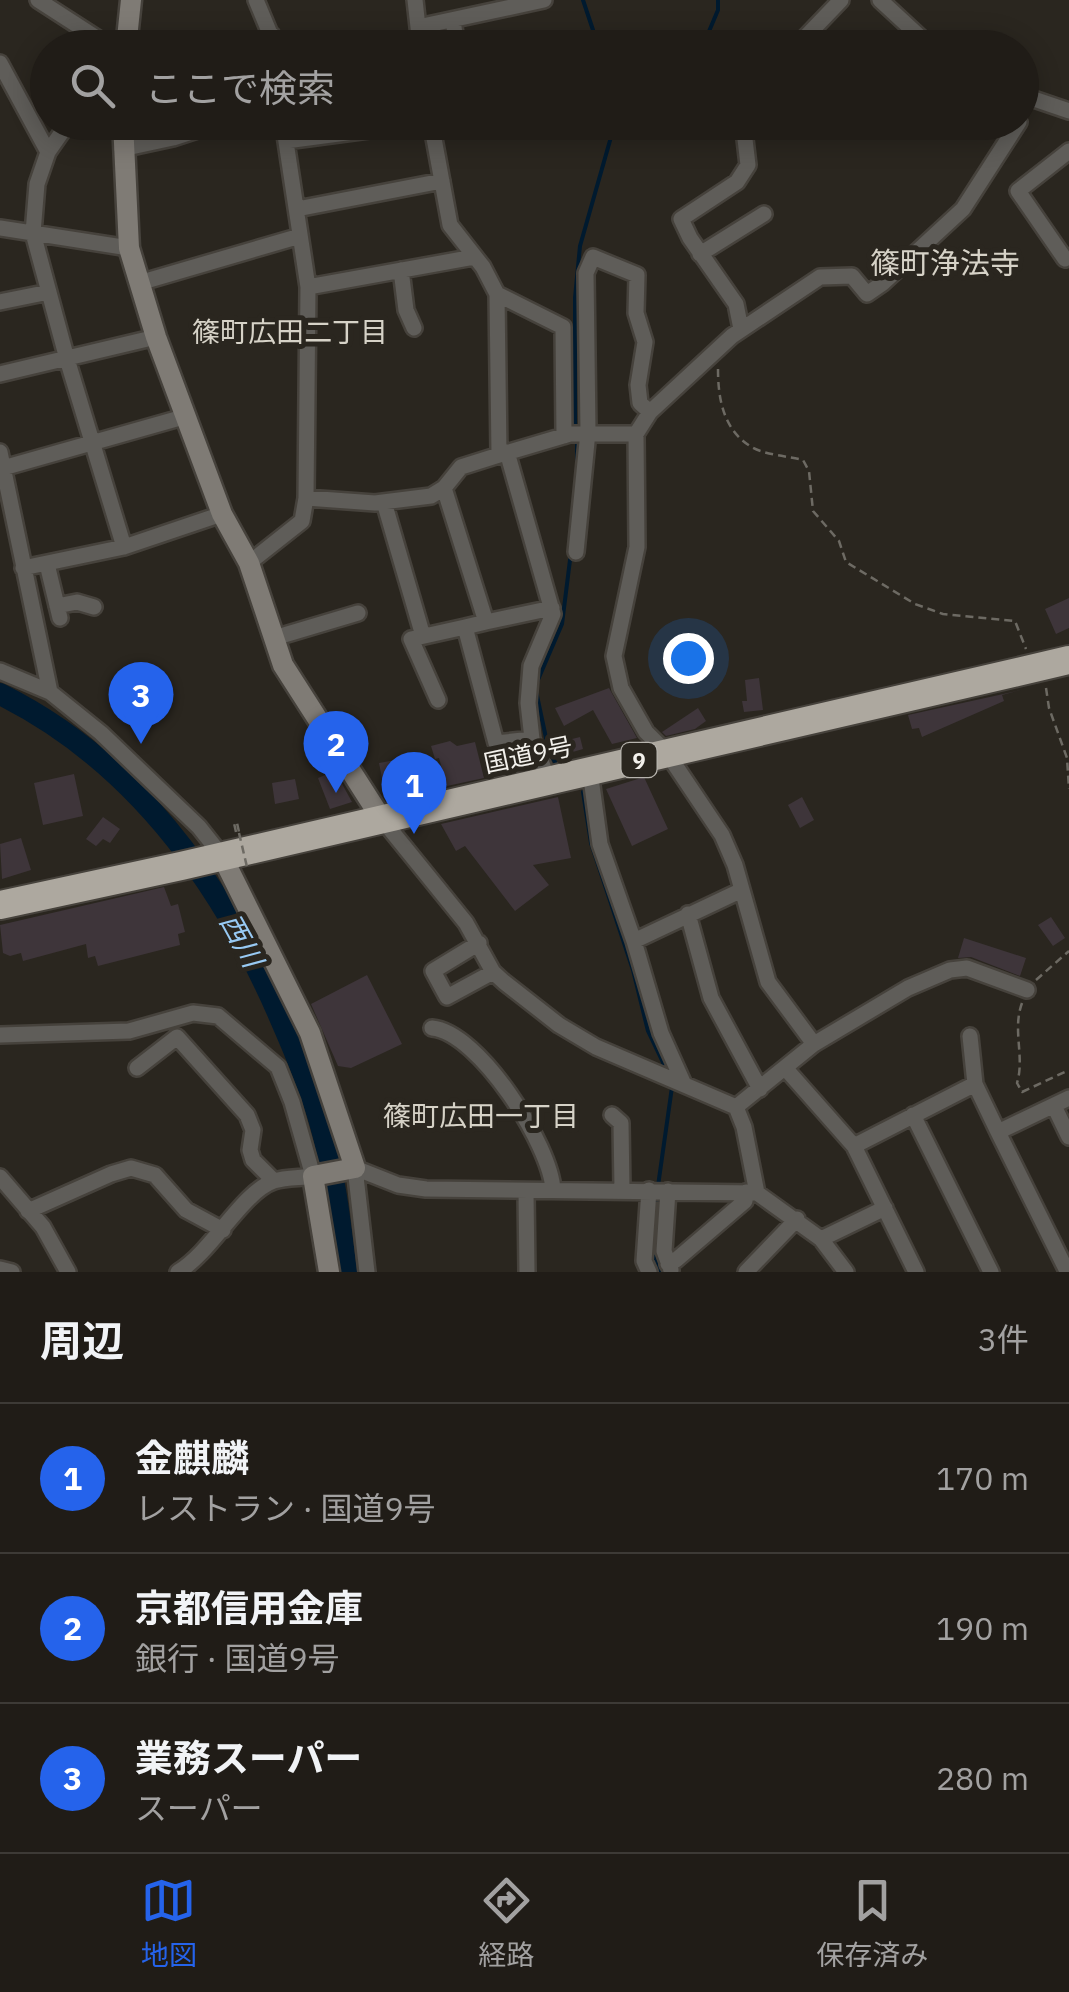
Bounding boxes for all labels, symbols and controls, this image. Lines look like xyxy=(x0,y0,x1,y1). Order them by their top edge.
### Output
search box xyxy=(30,30,1039,140)
icon: search xyxy=(65,58,120,113)
text: ここで検索 xyxy=(145,63,335,112)
district label: 篠町浄法寺 xyxy=(870,243,1020,282)
district label: 篠町広田二丁目 xyxy=(192,313,388,350)
your location xyxy=(663,633,714,684)
pin: 3 xyxy=(108,662,174,744)
pin: 2 xyxy=(304,710,368,793)
street label: 国道9号 xyxy=(481,729,575,779)
road number: 9 xyxy=(622,743,656,777)
pin: 1 xyxy=(382,752,446,834)
water label: 西川 xyxy=(212,907,273,976)
district label: 篠町広田一丁目 xyxy=(383,1097,579,1134)
text: 周辺 xyxy=(40,1313,124,1368)
text: 3件 xyxy=(978,1318,1029,1360)
text: 金麒麟 xyxy=(135,1433,249,1482)
text: 1 xyxy=(63,1457,82,1499)
text: 170 m xyxy=(936,1457,1029,1499)
text: レストラン · 国道9号 xyxy=(135,1487,436,1529)
text: 京都信用金庫 xyxy=(135,1583,363,1632)
text: 2 xyxy=(63,1607,82,1649)
text: 190 m xyxy=(936,1607,1029,1649)
text: 銀行 · 国道9号 xyxy=(135,1637,340,1679)
text: 業務スーパー xyxy=(135,1733,363,1782)
text: 3 xyxy=(63,1757,82,1799)
text: 280 m xyxy=(936,1757,1029,1799)
text: スーパー xyxy=(135,1787,263,1829)
tab: 地図 xyxy=(141,1873,197,1973)
tab: 経路 xyxy=(478,1873,534,1973)
tab: 保存済み xyxy=(816,1873,928,1973)

